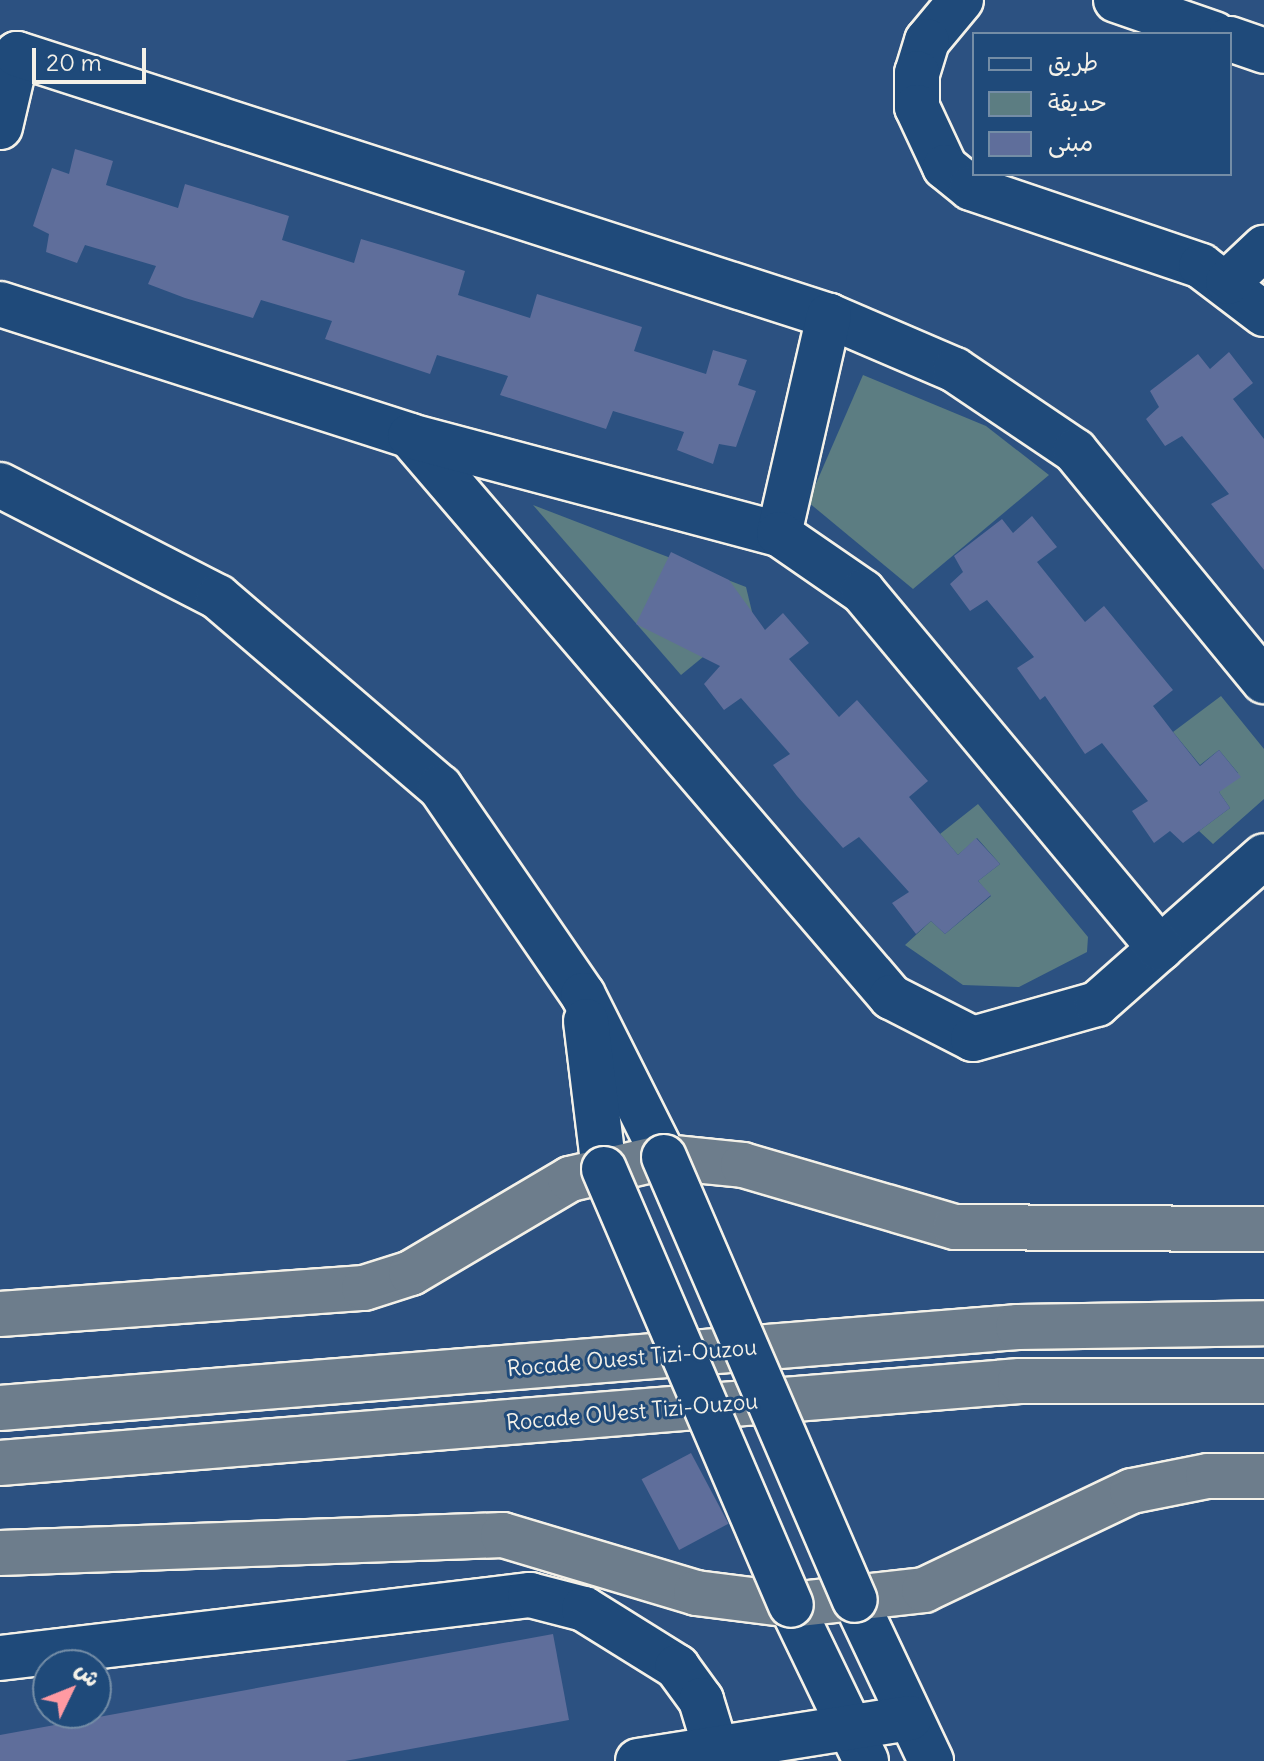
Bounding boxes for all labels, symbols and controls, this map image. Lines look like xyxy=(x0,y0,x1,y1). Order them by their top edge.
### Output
scale bar xyxy=(36,32,150,82)
legend xyxy=(972,32,1232,176)
text: 20 m xyxy=(46,47,102,77)
text: طريق xyxy=(1048,47,1098,77)
text: حديقة xyxy=(1048,87,1107,117)
text: مبنى xyxy=(1048,127,1093,157)
street label: Rocade Ouest Tizi-Ouzou xyxy=(506,1334,758,1382)
street label: Rocade OUest Tizi-Ouzou xyxy=(505,1388,759,1436)
north arrow xyxy=(32,1649,112,1729)
text: ش xyxy=(70,1656,107,1692)

